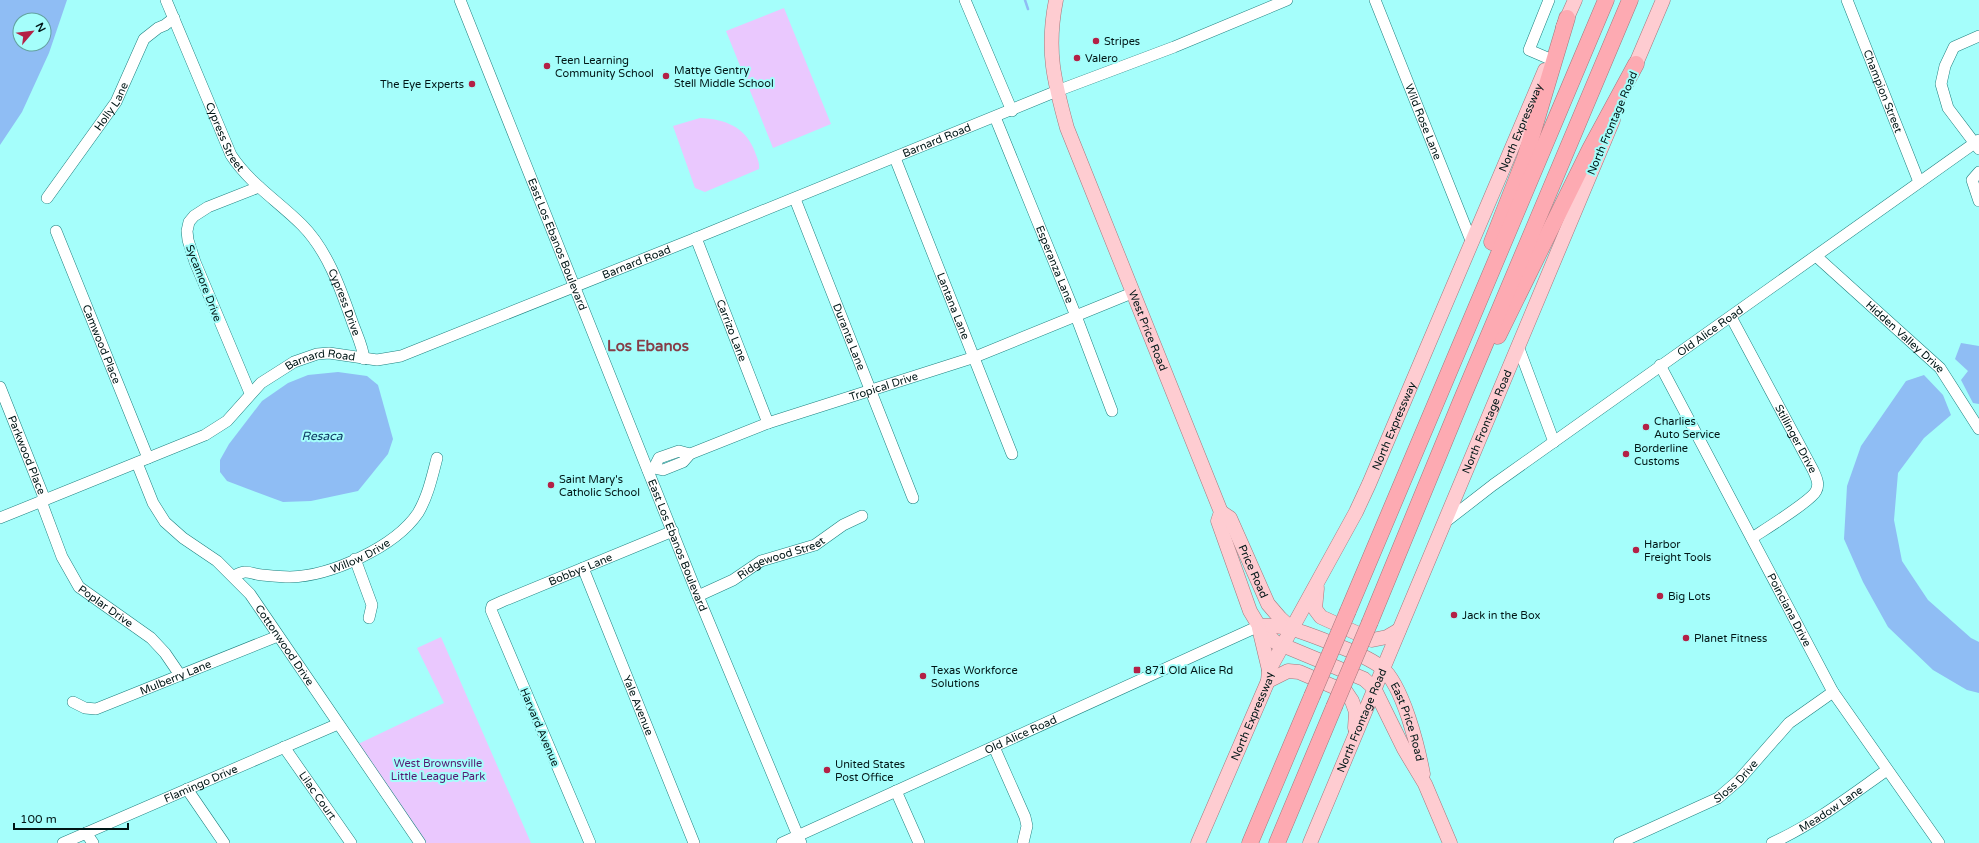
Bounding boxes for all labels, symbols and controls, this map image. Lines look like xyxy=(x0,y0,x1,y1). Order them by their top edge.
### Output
north arrow xyxy=(12,12,52,52)
text: N xyxy=(33,21,48,34)
place label: Stripes xyxy=(1104,35,1140,48)
marker: Stripes xyxy=(1091,36,1101,46)
street label: Champion Street xyxy=(1860,48,1905,135)
place label: Valero xyxy=(1085,52,1118,65)
marker: Valero xyxy=(1072,53,1082,63)
place label: Teen Learning Community School xyxy=(555,54,654,80)
marker: Teen Learning Community School xyxy=(542,61,552,71)
place label: Mattye Gentry Stell Middle School xyxy=(674,64,774,90)
street label: North Frontage Road xyxy=(1585,69,1640,177)
marker: Mattye Gentry Stell Middle School xyxy=(661,71,671,81)
place label: The Eye Experts xyxy=(380,78,464,91)
marker: The Eye Experts xyxy=(467,79,477,89)
street label: Holly Lane xyxy=(92,80,131,133)
street label: Wild Rose Lane xyxy=(1402,82,1444,162)
street label: North Expressway xyxy=(1496,82,1546,174)
street label: Cypress Street xyxy=(203,100,247,174)
street label: Barnard Road xyxy=(901,121,973,160)
street label: East Los Ebanos Boulevard xyxy=(525,176,589,312)
street label: Esperanza Lane xyxy=(1033,224,1076,305)
street label: Sycamore Drive xyxy=(183,243,224,323)
street label: Barnard Road xyxy=(600,243,673,282)
street label: Cypress Drive xyxy=(325,267,363,338)
street label: Lantana Lane xyxy=(934,271,972,341)
street label: West Price Road xyxy=(1126,288,1170,373)
street label: Carrizo Lane xyxy=(713,298,749,363)
street label: Hidden Valley Drive xyxy=(1863,298,1947,375)
street label: Duranta Lane xyxy=(830,302,868,372)
street label: Camwood Place xyxy=(80,303,123,386)
street label: Old Alice Road xyxy=(1675,304,1746,359)
district label: Los Ebanos xyxy=(607,337,689,355)
street label: Barnard Road xyxy=(283,347,356,373)
street label: North Frontage Road xyxy=(1460,368,1515,476)
street label: Tropical Drive xyxy=(848,370,920,404)
street label: North Expressway xyxy=(1370,380,1419,472)
street label: Stillinger Drive xyxy=(1772,402,1819,475)
street label: Parkwood Place xyxy=(5,414,48,496)
place label: Charlies Auto Service xyxy=(1654,415,1720,441)
marker: Charlies Auto Service xyxy=(1641,422,1651,432)
water label: Resaca xyxy=(302,429,343,443)
place label: Borderline Customs xyxy=(1634,442,1688,468)
marker: Borderline Customs xyxy=(1621,449,1631,459)
place label: Saint Mary's Catholic School xyxy=(559,473,640,499)
street label: East Los Ebanos Boulevard xyxy=(645,477,710,613)
marker: Saint Mary's Catholic School xyxy=(546,480,556,490)
street label: Ridgewood Street xyxy=(735,534,828,582)
street label: Willow Drive xyxy=(329,536,393,576)
place label: Harbor Freight Tools xyxy=(1644,538,1711,564)
street label: Price Road xyxy=(1236,543,1271,600)
marker: Harbor Freight Tools xyxy=(1631,545,1641,555)
street label: Bobbys Lane xyxy=(547,551,614,589)
street label: Poinciana Drive xyxy=(1764,571,1814,649)
street label: Poplar Drive xyxy=(76,582,135,630)
place label: Big Lots xyxy=(1668,590,1711,603)
marker: Big Lots xyxy=(1655,591,1665,601)
street label: Cottonwood Drive xyxy=(252,602,316,688)
place label: Jack in the Box xyxy=(1462,609,1540,622)
marker: Jack in the Box xyxy=(1449,610,1459,620)
place label: Planet Fitness xyxy=(1694,632,1767,645)
marker: Planet Fitness xyxy=(1681,633,1691,643)
street label: Mulberry Lane xyxy=(138,657,213,698)
place label: Texas Workforce Solutions xyxy=(931,664,1018,690)
place label: 871 Old Alice Rd xyxy=(1145,664,1233,677)
marker: 871 Old Alice Rd xyxy=(1132,665,1142,675)
street label: North Frontage Road xyxy=(1334,667,1389,774)
marker: Texas Workforce Solutions xyxy=(918,671,928,681)
street label: North Expressway xyxy=(1228,671,1276,763)
street label: Yale Avenue xyxy=(620,674,656,737)
street label: East Price Road xyxy=(1387,680,1426,762)
street label: Harvard Avenue xyxy=(517,686,562,768)
street label: Old Alice Road xyxy=(983,713,1059,757)
park label: West Brownsville Little League Park xyxy=(391,757,485,783)
street label: Sloss Drive xyxy=(1712,757,1761,806)
place label: United States Post Office xyxy=(835,758,905,784)
street label: Flamingo Drive xyxy=(162,762,240,806)
marker: United States Post Office xyxy=(822,765,832,775)
street label: Lilac Court xyxy=(296,769,339,822)
street label: Meadow Lane xyxy=(1797,783,1865,835)
scale bar xyxy=(14,805,128,831)
text: 100 m xyxy=(20,812,57,826)

